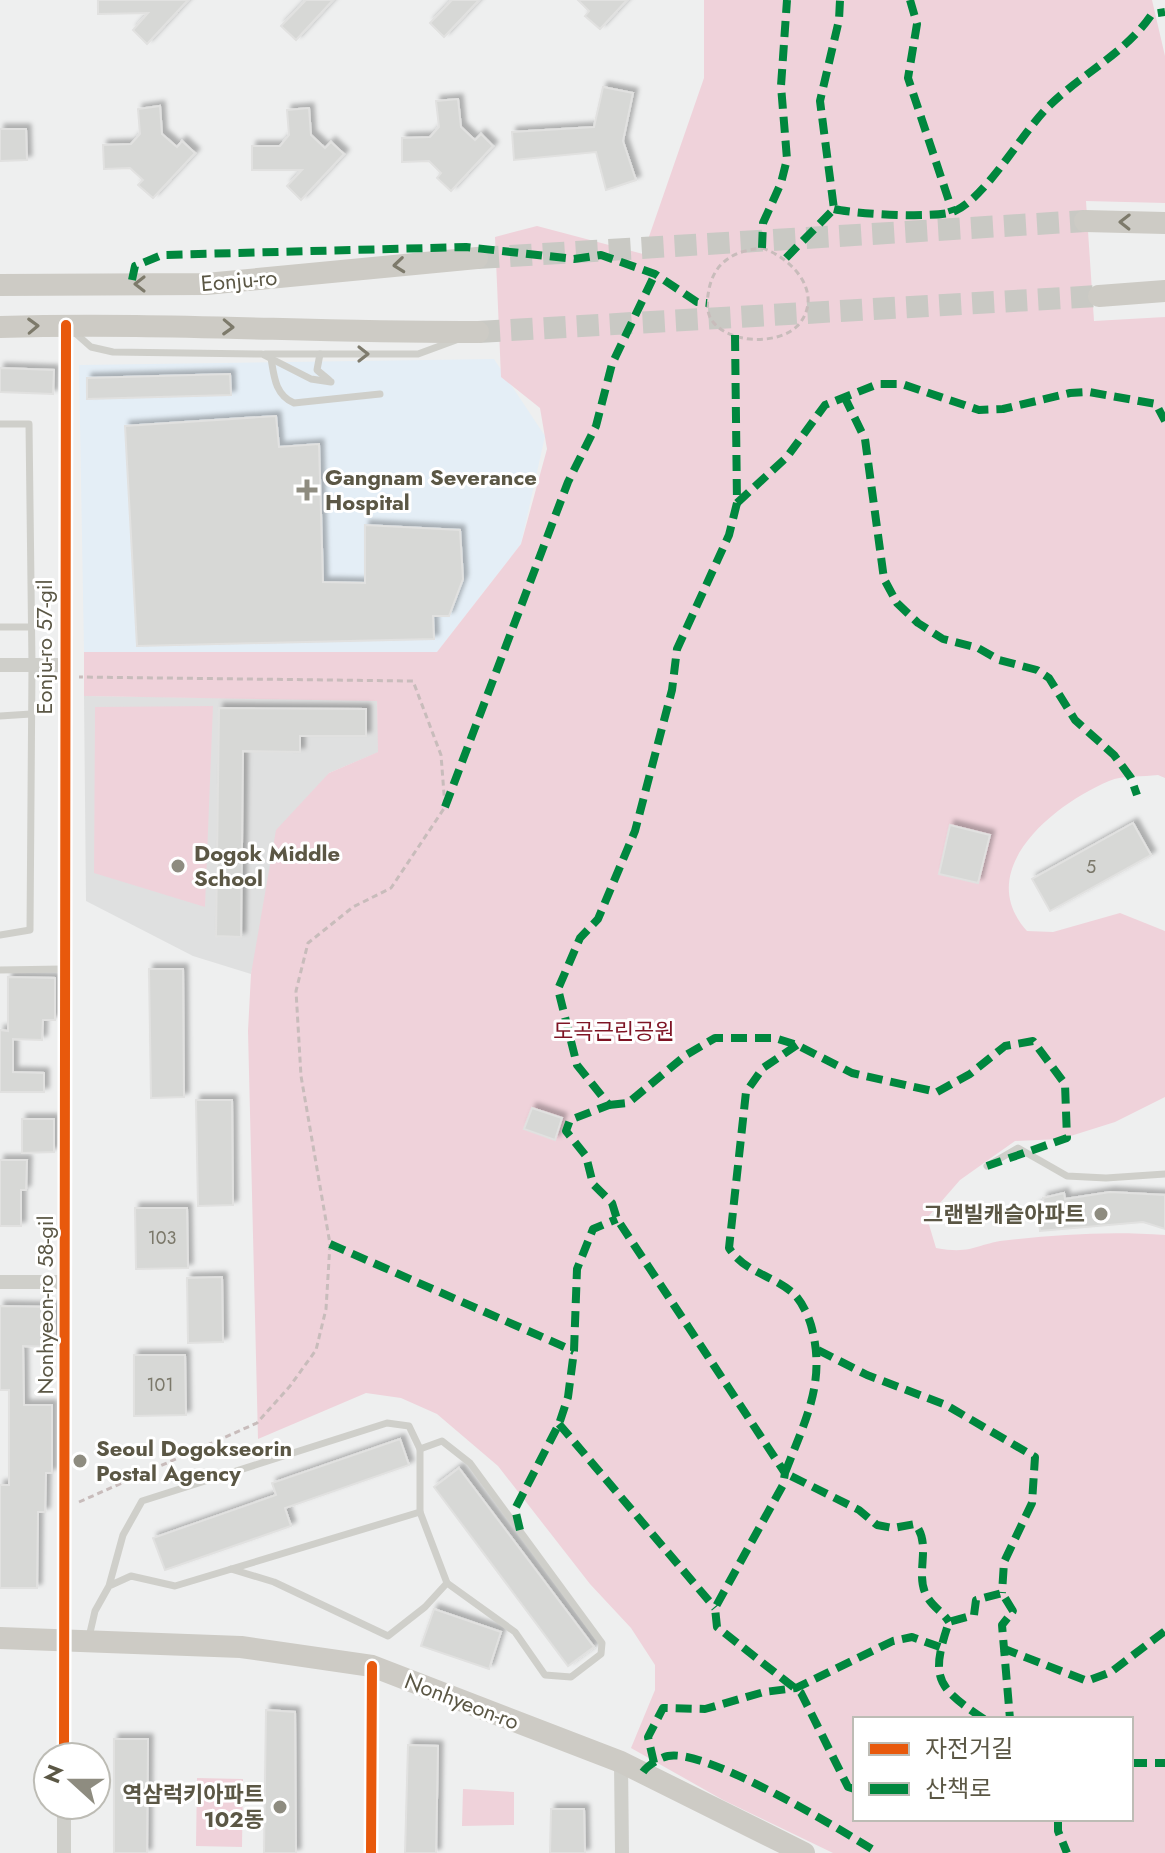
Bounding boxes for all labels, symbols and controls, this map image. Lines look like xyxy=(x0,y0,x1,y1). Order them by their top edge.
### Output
one-way arrow xyxy=(1118,214,1131,231)
one-way arrow xyxy=(392,257,405,274)
street label: Eonju-ro xyxy=(199,261,279,299)
one-way arrow xyxy=(133,276,146,293)
one-way arrow xyxy=(27,317,40,334)
one-way arrow xyxy=(222,318,235,335)
one-way arrow xyxy=(357,345,370,363)
place label: Gangnam Severance Hospital xyxy=(325,461,537,518)
marker: Gangnam Severance Hospital xyxy=(296,479,318,501)
street label: Eonju-ro 57-gil xyxy=(28,579,60,715)
place label: Dogok Middle School xyxy=(194,837,340,894)
house number: 5 xyxy=(1086,854,1096,880)
marker: Dogok Middle School xyxy=(169,857,187,875)
park label: 도곡근린공원 xyxy=(553,1015,675,1047)
place label: 그랜빌캐슬아파트 xyxy=(923,1198,1085,1230)
marker: 그랜빌캐슬아파트 xyxy=(1092,1205,1110,1223)
street label: Nonhyeon-ro 58-gil xyxy=(29,1215,61,1395)
house number: 103 xyxy=(148,1225,177,1251)
house number: 101 xyxy=(147,1372,174,1398)
place label: Seoul Dogokseorin Postal Agency xyxy=(96,1432,292,1489)
marker: Seoul Dogokseorin Postal Agency xyxy=(71,1452,89,1470)
street label: Nonhyeon-ro xyxy=(400,1665,524,1737)
legend xyxy=(853,1717,1133,1821)
text: 자전거길 xyxy=(925,1731,1013,1766)
north arrow xyxy=(32,1741,112,1821)
text: N xyxy=(35,1760,71,1788)
text: 산책로 xyxy=(925,1771,991,1806)
place label: 역삼럭키아파트 102동 xyxy=(122,1778,264,1835)
marker: 역삼럭키아파트 102동 xyxy=(271,1798,289,1816)

